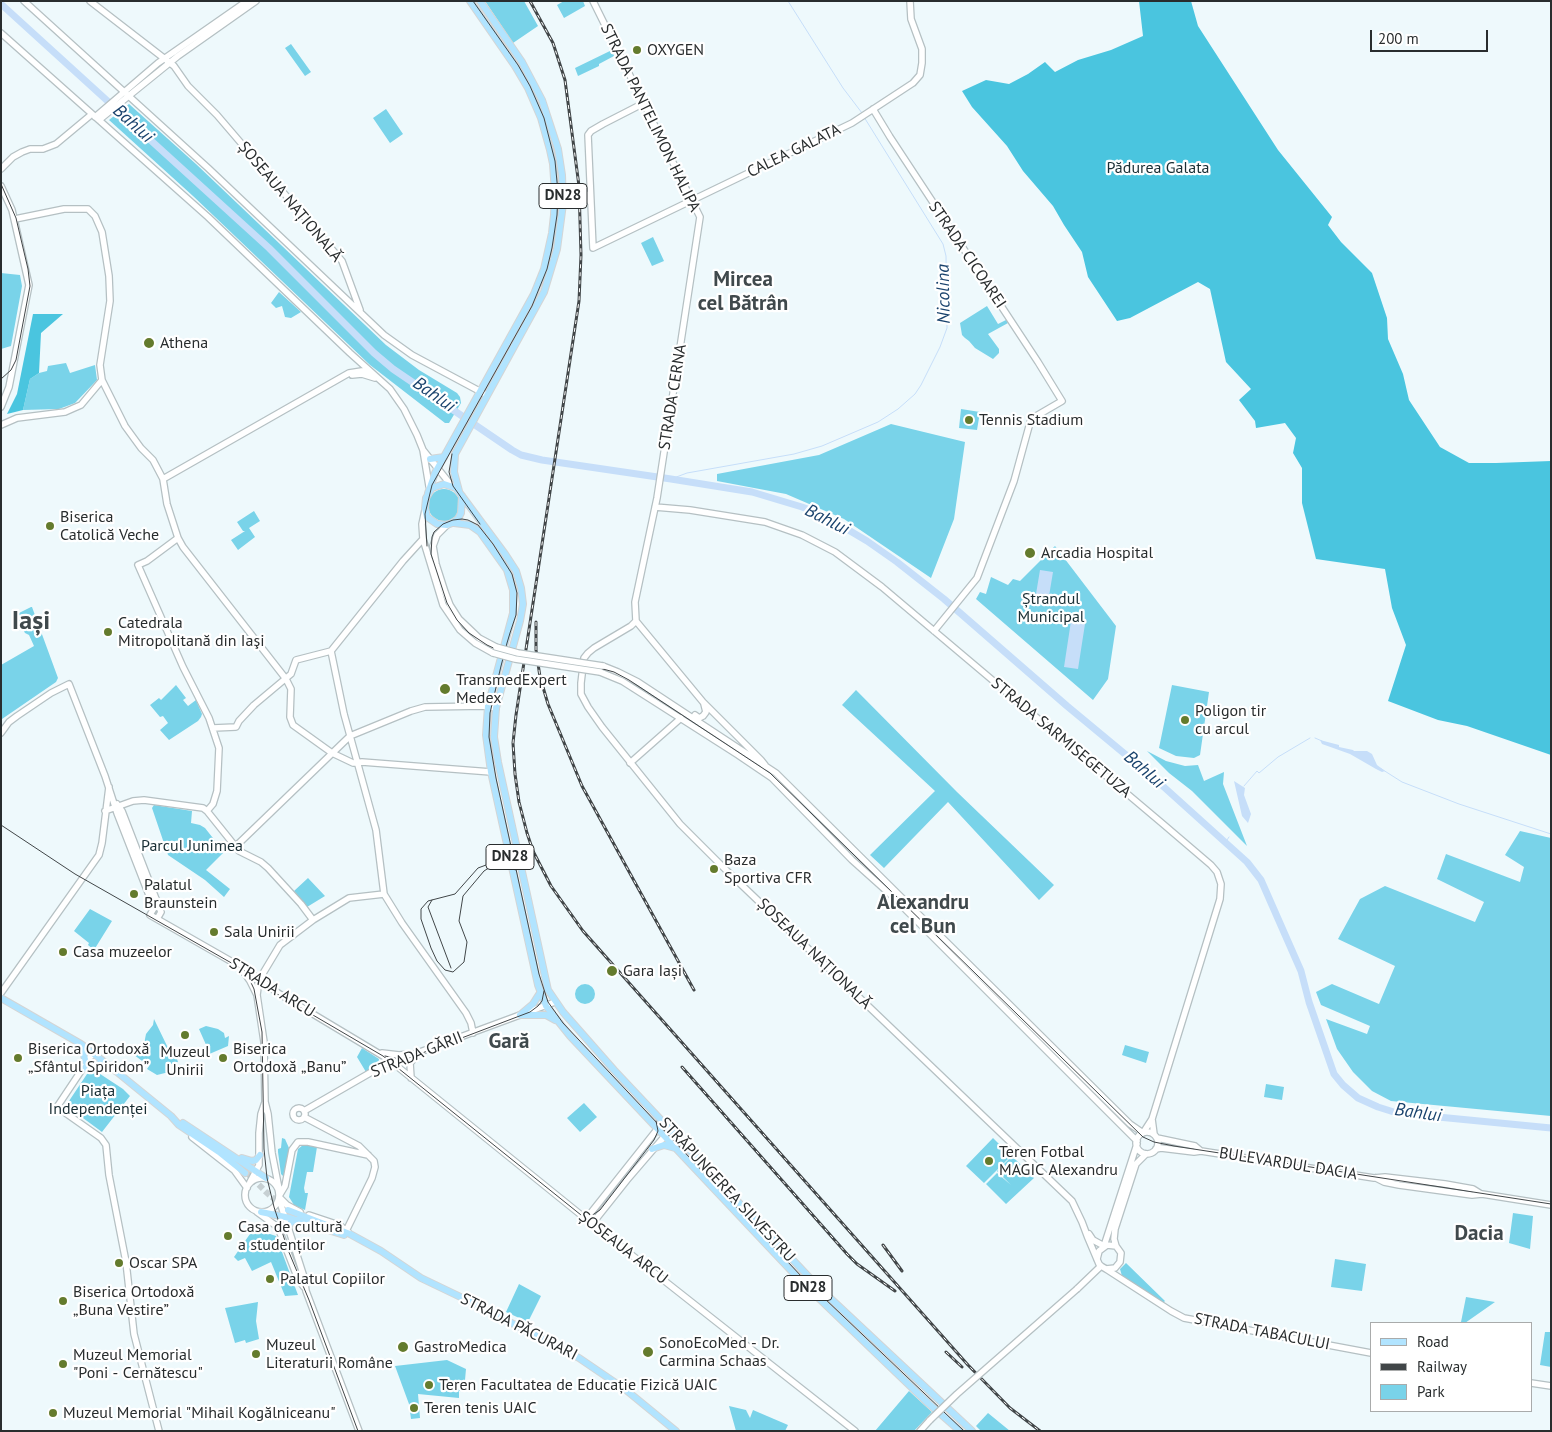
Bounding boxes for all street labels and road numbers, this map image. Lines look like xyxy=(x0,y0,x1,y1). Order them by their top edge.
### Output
street label: STRADA PANTELIMON HALIPA xyxy=(596,21,704,215)
street label: CALEA GALATA xyxy=(744,120,844,182)
street label: ȘOSEAUA NAȚIONALĂ xyxy=(234,138,346,266)
road number: DN28 xyxy=(539,184,587,208)
street label: STRADA CICOAREI xyxy=(924,198,1010,312)
street label: STRADA CERNA xyxy=(655,343,691,451)
street label: STRADA SARMISEGETUZA xyxy=(987,674,1135,802)
road number: DN28 xyxy=(486,844,534,870)
street label: ȘOSEAUA NAȚIONALĂ xyxy=(753,895,875,1013)
street label: STRADA ARCU xyxy=(226,954,318,1022)
street label: STRADA GĂRII xyxy=(368,1028,466,1082)
street label: STRĂPUNGEREA SILVESTRU xyxy=(655,1114,799,1266)
street label: BULEVARDUL DACIA xyxy=(1218,1144,1358,1184)
street label: ȘOSEAUA ARCU xyxy=(575,1207,671,1289)
road number: DN28 xyxy=(784,1276,832,1300)
street label: STRADA PĂCURARI xyxy=(457,1289,581,1365)
street label: STRADA TABACULUI xyxy=(1192,1309,1332,1355)

